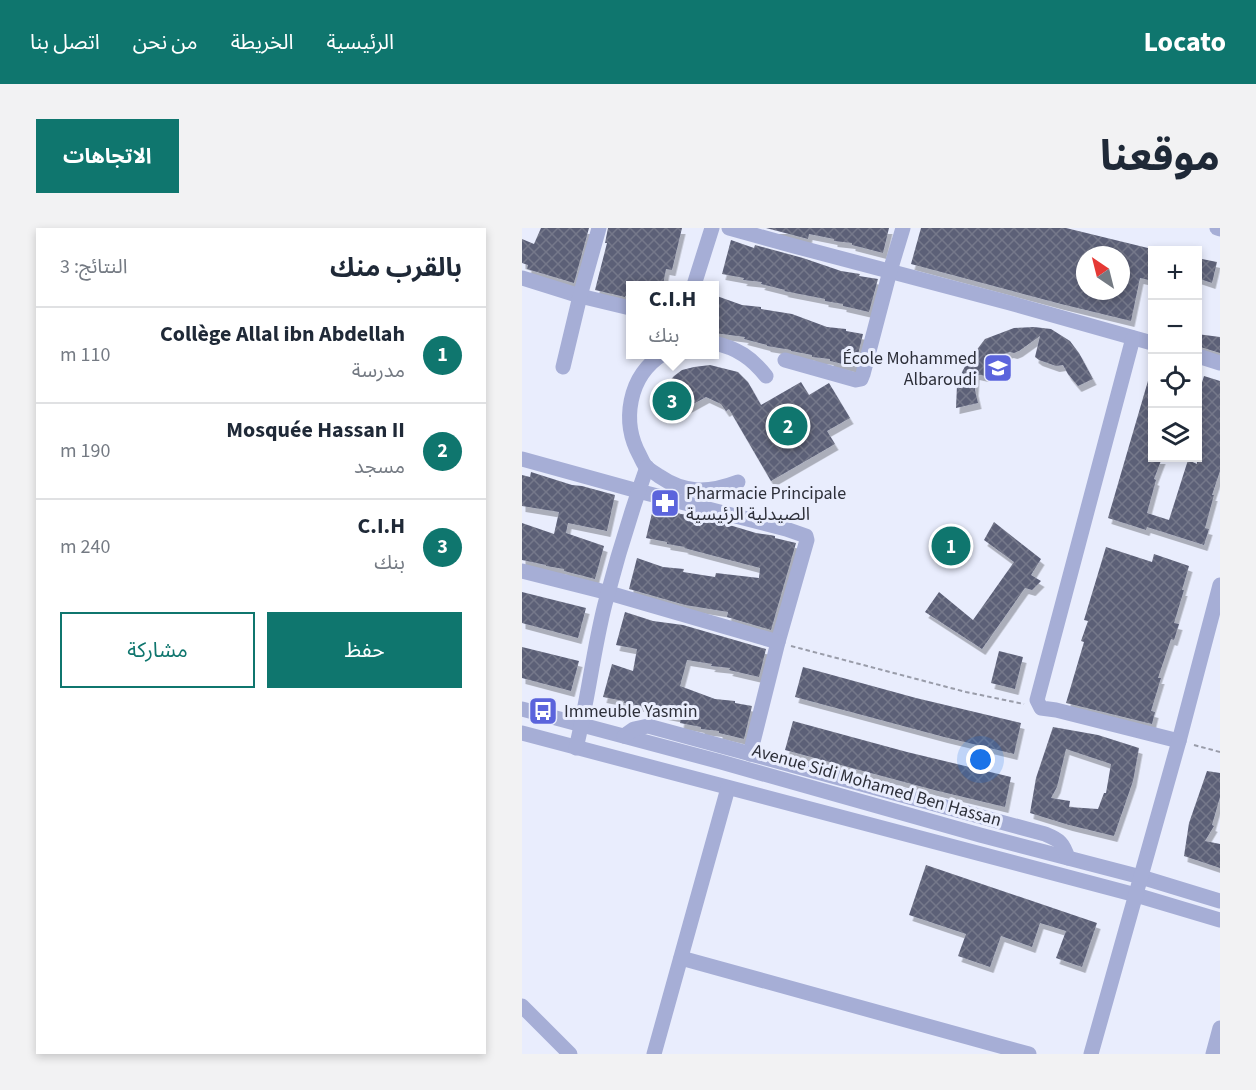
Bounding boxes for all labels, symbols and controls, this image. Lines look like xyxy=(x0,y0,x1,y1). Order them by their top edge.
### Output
text: Locato xyxy=(1144,22,1226,62)
text: اتصل بنا xyxy=(30,27,100,57)
text: من نحن xyxy=(133,27,198,57)
text: الخريطة xyxy=(231,27,294,57)
text: الرئيسية xyxy=(327,27,394,57)
button: الاتجاهات xyxy=(36,119,179,193)
text: موقعنا xyxy=(1100,127,1220,187)
north arrow xyxy=(1076,246,1130,300)
map controls xyxy=(1148,246,1202,462)
button: + xyxy=(1148,246,1202,300)
text: بالقرب منك xyxy=(330,249,462,286)
text: النتائج: 3 xyxy=(60,253,127,281)
popup xyxy=(626,281,719,359)
text: C.I.H xyxy=(649,283,696,315)
button: − xyxy=(1148,300,1202,354)
text: Collège Allal ibn Abdellah xyxy=(160,318,405,350)
text: بنك xyxy=(649,322,679,350)
text: 110 m xyxy=(60,341,110,369)
text: 1 xyxy=(437,341,448,369)
place label: École Mohammed Albaroudi xyxy=(843,346,977,392)
school or university icon: École Mohammed Albaroudi xyxy=(982,352,1014,384)
button: locate xyxy=(1148,354,1202,408)
text: مدرسة xyxy=(352,357,405,385)
pin: 3 xyxy=(652,378,692,423)
pin: 2 xyxy=(768,404,808,448)
button: layers xyxy=(1148,408,1202,462)
text: Mosquée Hassan II xyxy=(226,414,405,446)
text: 190 m xyxy=(60,437,110,465)
text: 2 xyxy=(437,437,448,465)
text: مسجد xyxy=(354,453,405,481)
place label: Pharmacie Principale الصيدلية الرئيسية xyxy=(686,481,846,527)
pharmacy icon: Pharmacie Principale الصيدلية الرئيسية xyxy=(649,487,681,519)
text: C.I.H xyxy=(358,510,405,542)
pin: 1 xyxy=(932,524,970,568)
text: 240 m xyxy=(60,533,110,561)
text: 3 xyxy=(437,533,448,561)
text: بنك xyxy=(374,549,405,577)
button: مشاركة xyxy=(60,612,255,688)
button: حفظ xyxy=(267,612,462,688)
bus stop icon: Immeuble Yasmin xyxy=(527,695,559,727)
place label: Immeuble Yasmin xyxy=(564,699,698,724)
street label: Avenue Sidi Mohamed Ben Hassan xyxy=(749,738,1004,833)
your location xyxy=(966,745,995,774)

